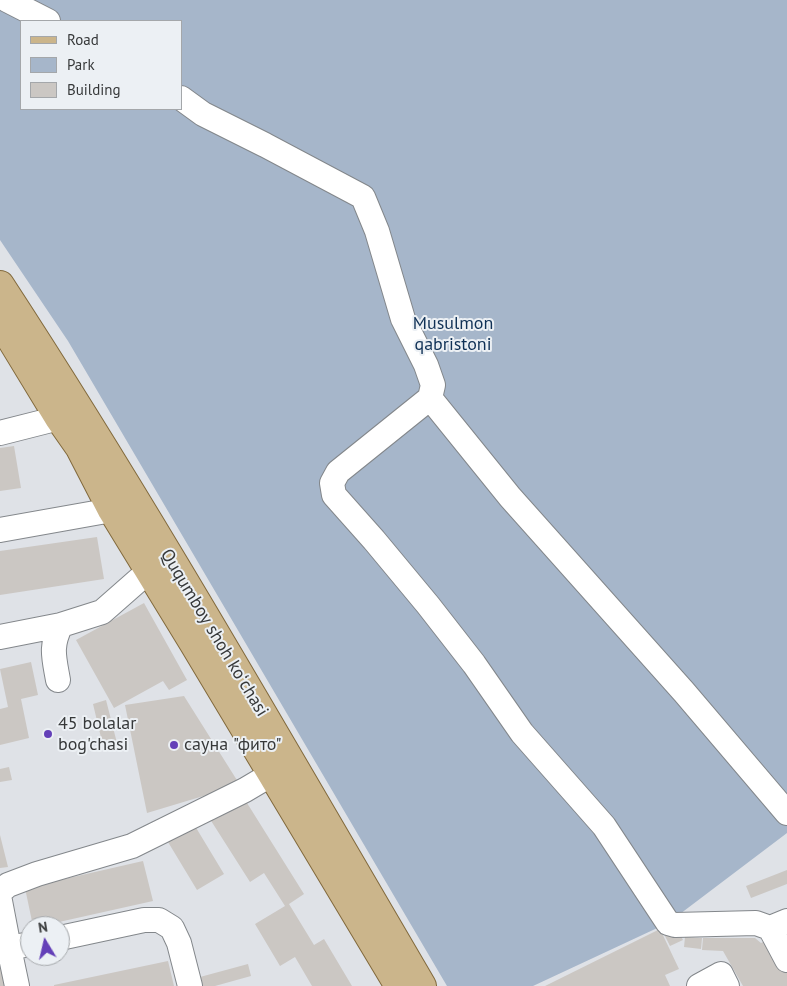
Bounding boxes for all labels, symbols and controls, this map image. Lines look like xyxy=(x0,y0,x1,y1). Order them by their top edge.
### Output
legend xyxy=(20,20,182,110)
text: Road xyxy=(67,30,99,49)
text: Park xyxy=(67,55,95,74)
text: Building xyxy=(67,80,121,99)
park label: Musulmon qabristoni xyxy=(413,313,493,356)
street label: Ququmboy shoh koʻchasi xyxy=(155,545,273,721)
place label: 45 bolalar bog'chasi xyxy=(58,713,136,756)
marker: 45 bolalar bog'chasi xyxy=(42,728,54,740)
place label: сауна "фито" xyxy=(184,734,282,756)
marker: сауна "фито" xyxy=(168,739,180,751)
north arrow xyxy=(20,916,70,966)
text: N xyxy=(37,918,49,937)

